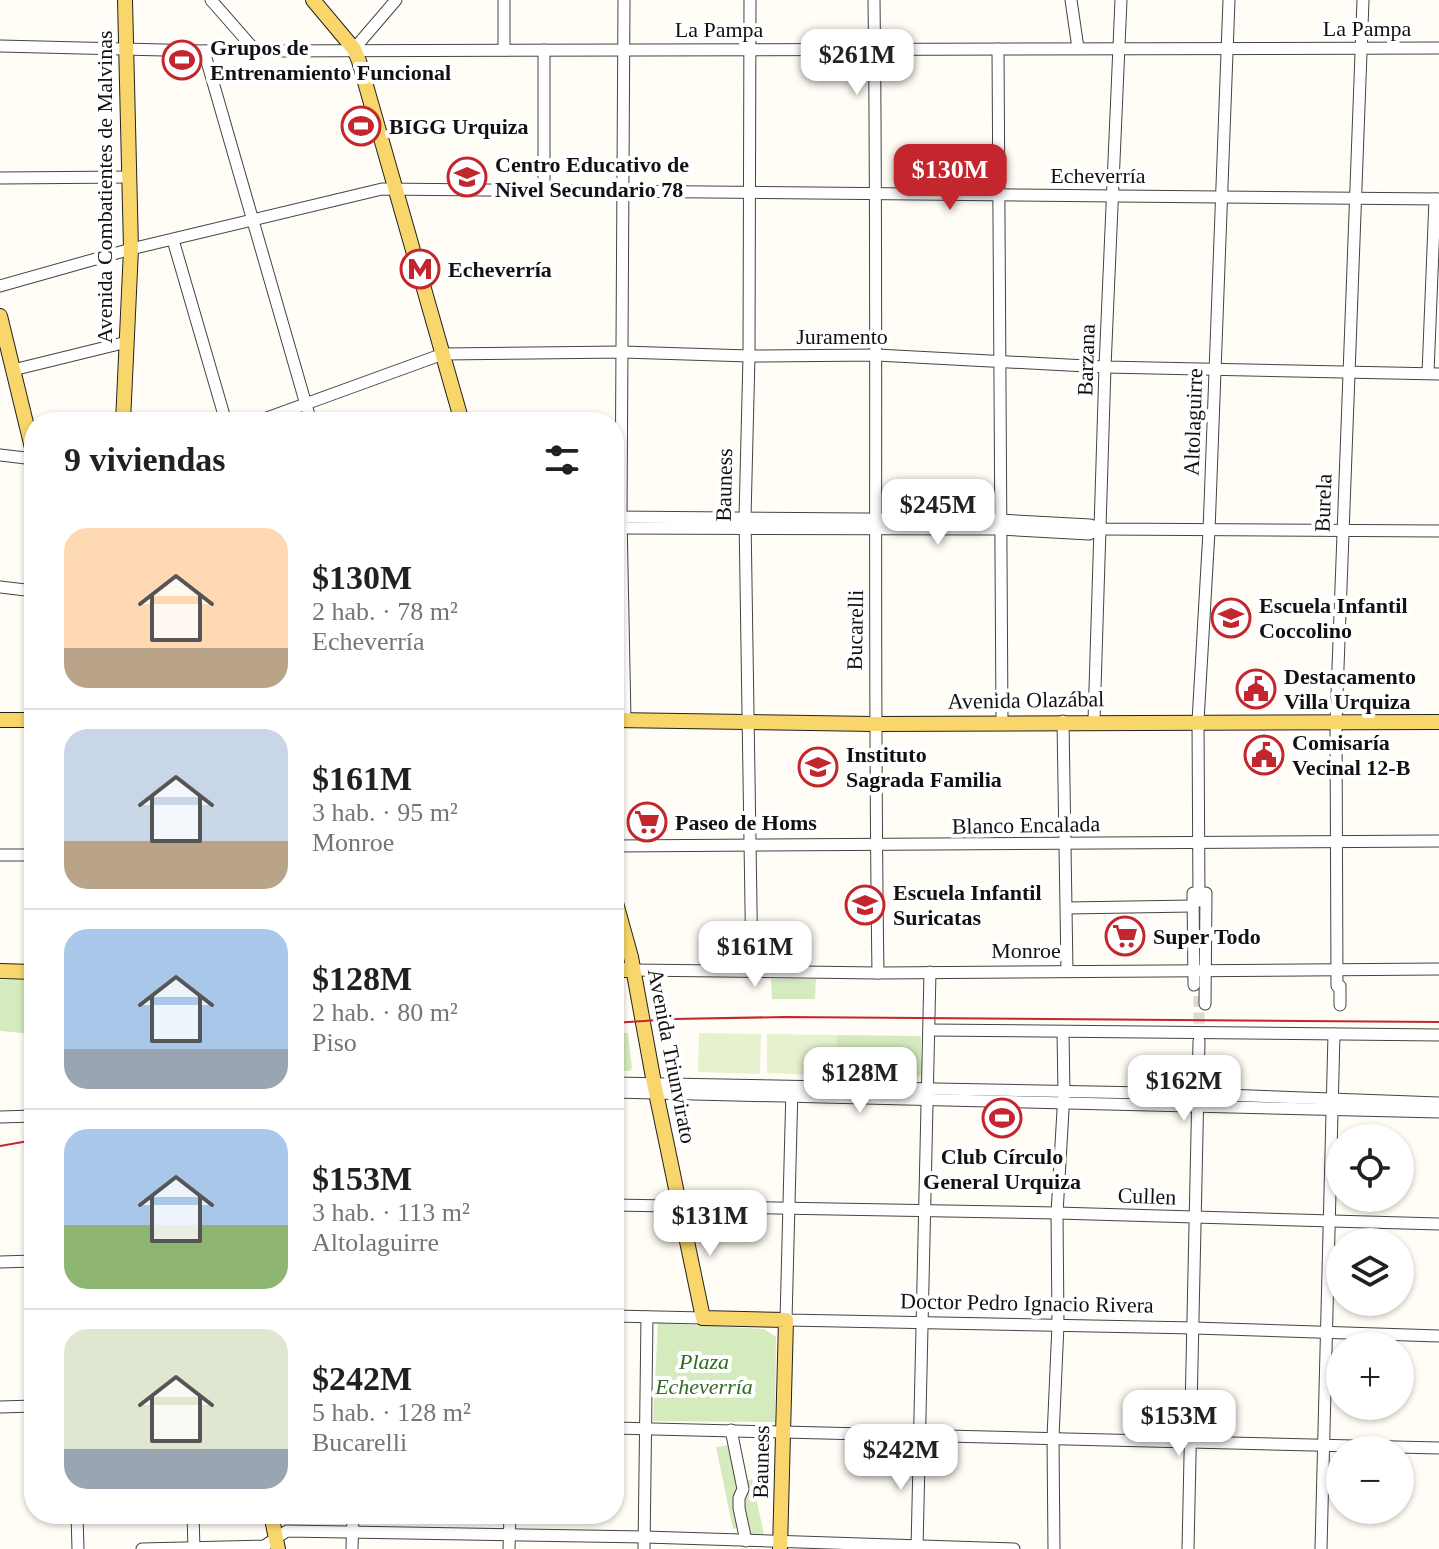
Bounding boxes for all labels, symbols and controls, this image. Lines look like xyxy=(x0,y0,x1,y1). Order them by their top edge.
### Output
street label: La Pampa xyxy=(1323,16,1412,41)
street label: La Pampa xyxy=(675,17,764,42)
pin: $261M xyxy=(801,29,913,97)
street label: Avenida Combatientes de Malvinas xyxy=(92,30,117,344)
place label: Grupos de Entrenamiento Funcional xyxy=(210,35,451,85)
sports icon: Grupos de Entrenamiento Funcional xyxy=(161,39,203,81)
text: $261M xyxy=(819,40,895,69)
sports icon: BIGG Urquiza xyxy=(340,105,382,147)
place label: BIGG Urquiza xyxy=(389,114,529,139)
pin: $130M xyxy=(894,144,1006,212)
place label: Centro Educativo de Nivel Secundario 78 xyxy=(495,152,689,202)
text: $130M xyxy=(912,155,988,184)
school or university icon: Centro Educativo de Nivel Secundario 78 xyxy=(446,156,488,198)
street label: Echeverría xyxy=(1050,163,1146,188)
metro station icon: Echeverría xyxy=(399,248,441,290)
place label: Echeverría xyxy=(448,257,552,282)
street label: Barzana xyxy=(1072,323,1100,396)
street label: Juramento xyxy=(796,324,888,349)
street label: Altolaguirre xyxy=(1179,368,1207,476)
icon: filters xyxy=(540,438,584,482)
text: 9 viviendas xyxy=(64,441,226,478)
street label: Bauness xyxy=(711,448,737,522)
street label: Burela xyxy=(1309,473,1337,533)
pin: $245M xyxy=(882,479,994,547)
text: $245M xyxy=(900,490,976,519)
text: $130M xyxy=(312,559,412,596)
icon: home xyxy=(128,560,224,656)
street label: Bucarelli xyxy=(842,589,868,671)
place label: Escuela Infantil Coccolino xyxy=(1259,593,1408,643)
text: 2 hab. · 78 m² xyxy=(312,597,458,626)
school or university icon: Escuela Infantil Coccolino xyxy=(1210,597,1252,639)
text: Echeverría xyxy=(312,627,425,656)
place label: Destacamento Villa Urquiza xyxy=(1284,664,1416,714)
public building icon: Destacamento Villa Urquiza xyxy=(1235,668,1277,710)
street label: Avenida Olazábal xyxy=(948,686,1104,714)
place label: Comisaría Vecinal 12-B xyxy=(1292,730,1411,780)
public building icon: Comisaría Vecinal 12-B xyxy=(1243,734,1285,776)
place label: Instituto Sagrada Familia xyxy=(846,742,1002,792)
school or university icon: Instituto Sagrada Familia xyxy=(797,746,839,788)
text: $161M xyxy=(312,760,412,797)
icon: home xyxy=(128,761,224,857)
text: 3 hab. · 95 m² xyxy=(312,798,458,827)
supermarket icon: Paseo de Homs xyxy=(626,801,668,843)
place label: Paseo de Homs xyxy=(675,810,817,835)
street label: Blanco Encalada xyxy=(952,811,1101,839)
text: Monroe xyxy=(312,828,394,857)
place label: Escuela Infantil Suricatas xyxy=(893,880,1042,930)
school or university icon: Escuela Infantil Suricatas xyxy=(844,884,886,926)
supermarket icon: Super Todo xyxy=(1104,915,1146,957)
pin: $161M xyxy=(699,921,811,989)
place label: Super Todo xyxy=(1153,924,1261,949)
text: $161M xyxy=(717,932,793,961)
street label: Monroe xyxy=(991,938,1061,963)
text: $128M xyxy=(312,960,412,997)
icon: home xyxy=(128,961,224,1057)
street label: Avenida Triunvirato xyxy=(643,967,701,1145)
text: 2 hab. · 80 m² xyxy=(312,998,458,1027)
text: Piso xyxy=(312,1028,357,1057)
pin: $128M xyxy=(804,1047,916,1115)
pin: $162M xyxy=(1128,1055,1240,1123)
text: $128M xyxy=(822,1058,898,1087)
text: $162M xyxy=(1146,1066,1222,1095)
sports icon: Club Círculo General Urquiza xyxy=(981,1097,1023,1139)
map controls xyxy=(1326,1124,1414,1524)
button: locate xyxy=(1326,1124,1414,1212)
place label: Club Círculo General Urquiza xyxy=(923,1144,1081,1194)
text: $153M xyxy=(312,1160,412,1197)
icon: home xyxy=(128,1161,224,1257)
street label: Cullen xyxy=(1117,1182,1177,1210)
pin: $131M xyxy=(654,1190,766,1258)
text: 3 hab. · 113 m² xyxy=(312,1198,470,1227)
text: $131M xyxy=(672,1201,748,1230)
text: Altolaguirre xyxy=(312,1228,439,1257)
button: layers xyxy=(1326,1228,1414,1316)
street label: Doctor Pedro Ignacio Rivera xyxy=(900,1288,1154,1318)
button: + xyxy=(1326,1332,1414,1420)
park label: Plaza Echeverría xyxy=(654,1349,753,1399)
text: $242M xyxy=(312,1360,412,1397)
icon: home xyxy=(128,1361,224,1457)
pin: $153M xyxy=(1123,1390,1235,1458)
text: 5 hab. · 128 m² xyxy=(312,1398,471,1427)
text: $153M xyxy=(1141,1401,1217,1430)
pin: $242M xyxy=(845,1424,957,1492)
street label: Bauness xyxy=(748,1425,774,1499)
text: Bucarelli xyxy=(312,1428,407,1457)
text: $242M xyxy=(863,1435,939,1464)
button: − xyxy=(1326,1436,1414,1524)

